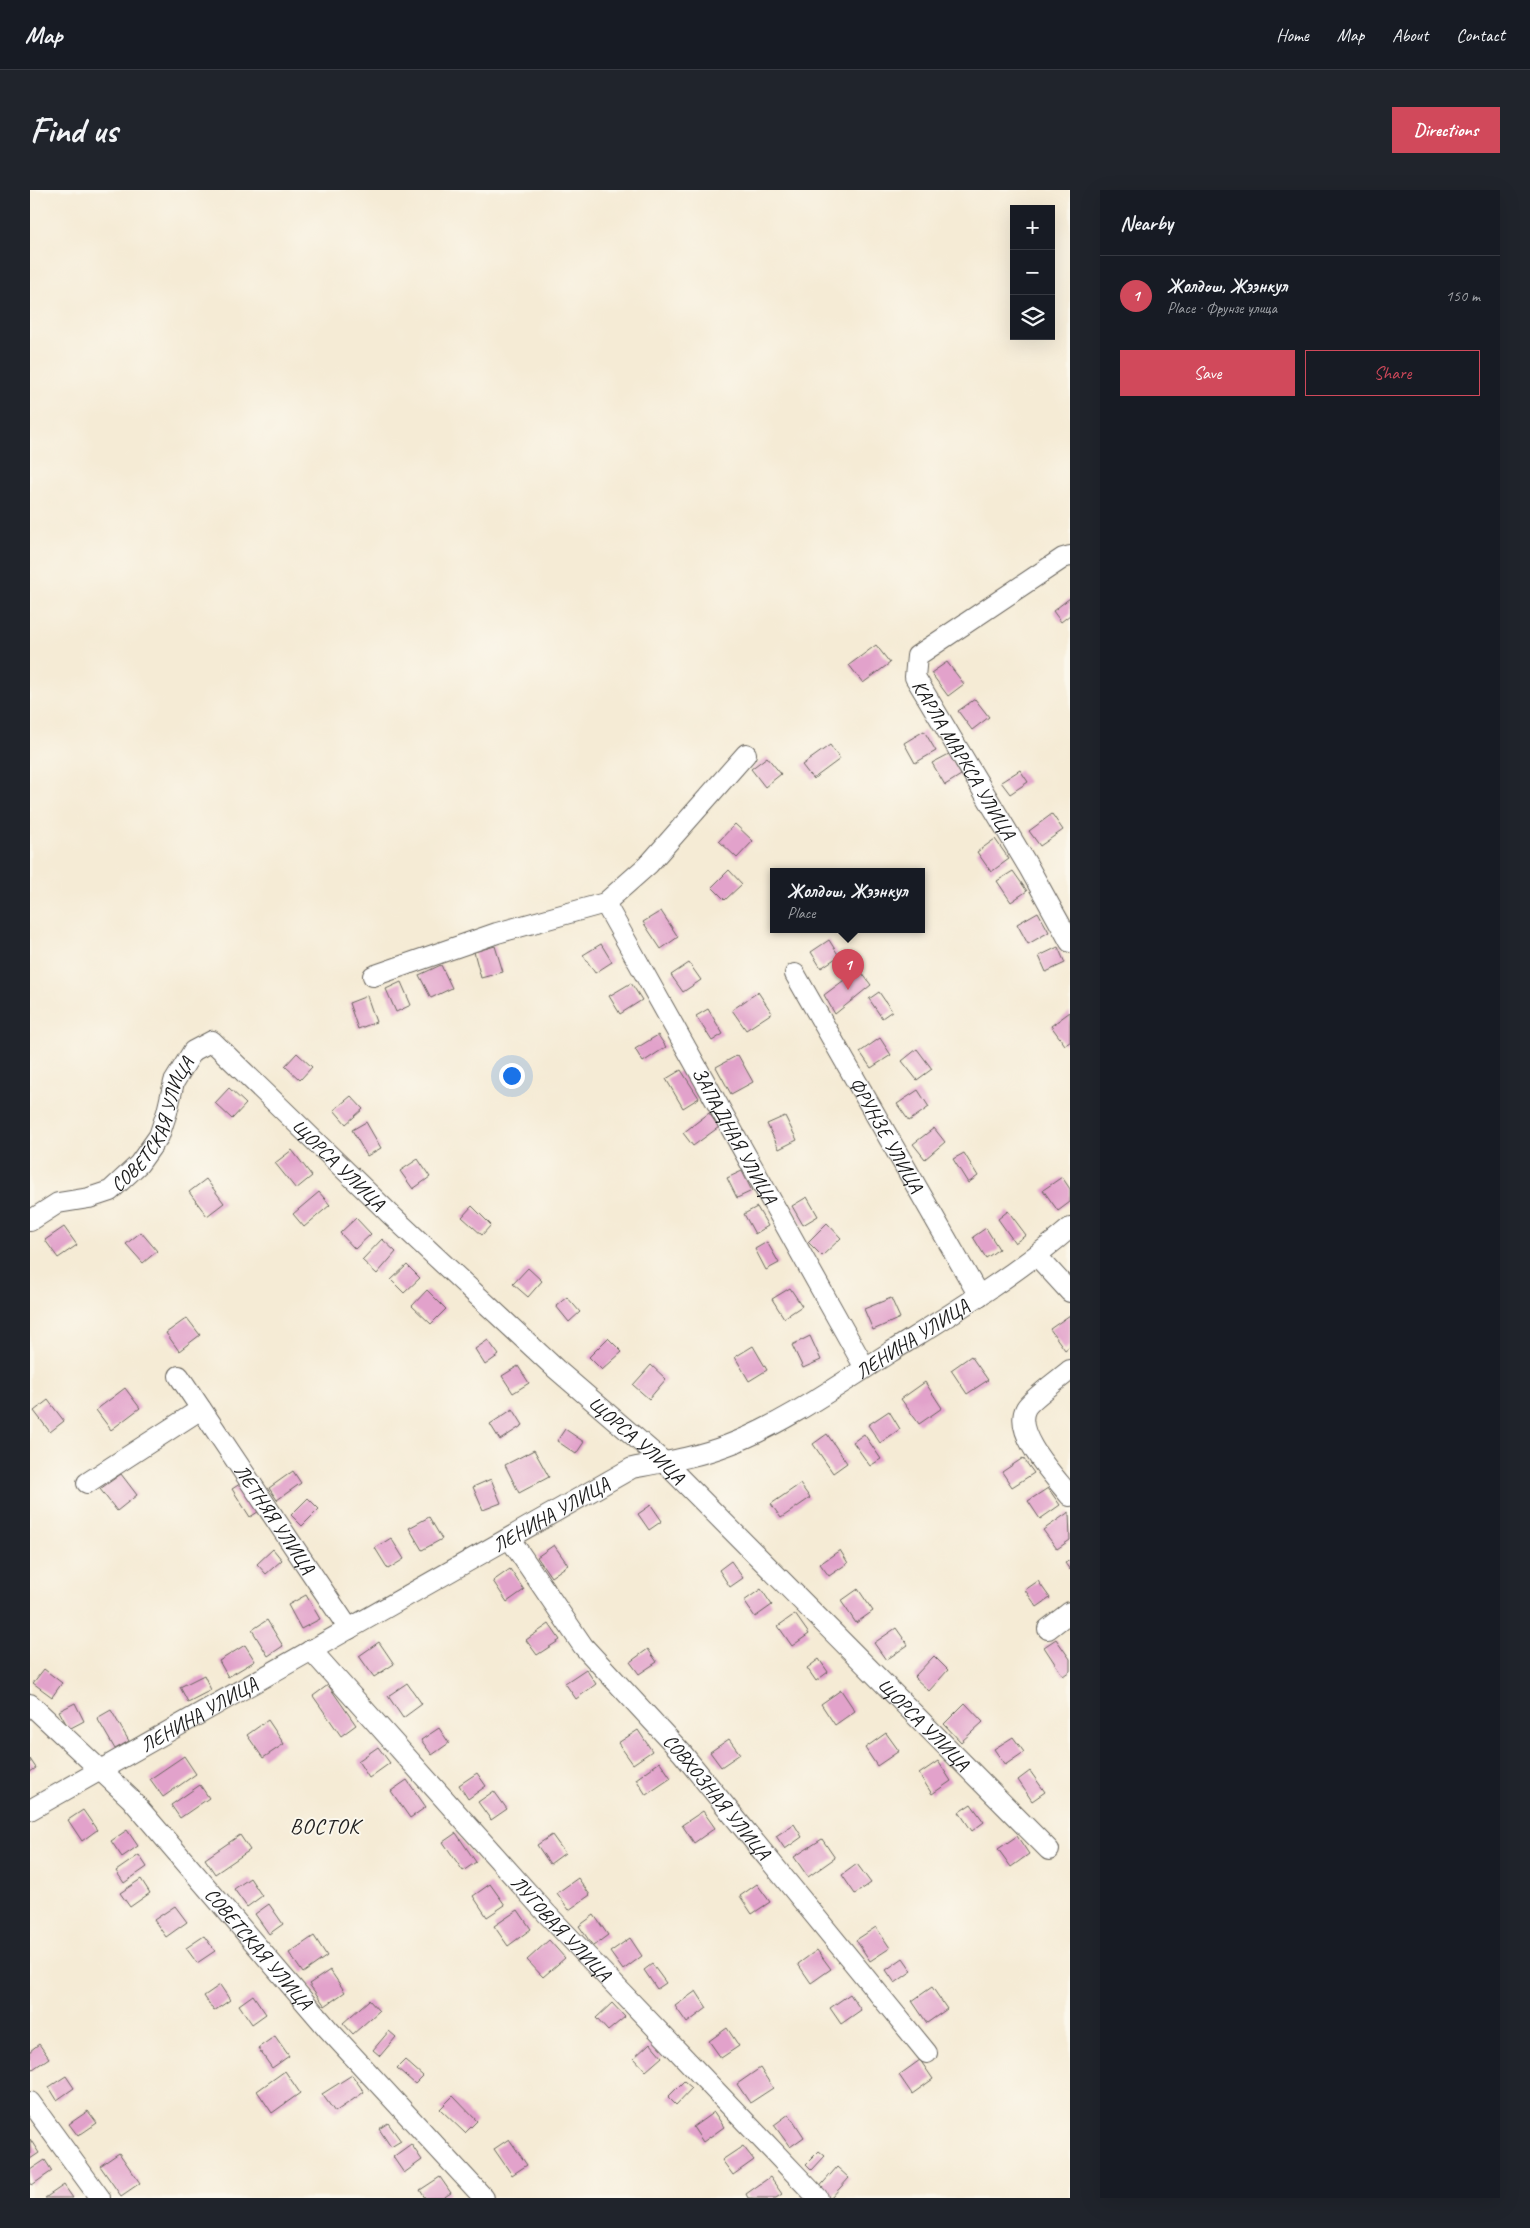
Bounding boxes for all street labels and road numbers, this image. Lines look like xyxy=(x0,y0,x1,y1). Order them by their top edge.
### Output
street label: КАРЛА МАРКСА УЛИЦА xyxy=(906,675,1021,845)
street label: СОВЕТСКАЯ УЛИЦА xyxy=(105,1052,200,1197)
street label: ЗАПАДНАЯ УЛИЦА xyxy=(686,1063,783,1209)
street label: ФРУНЗЕ УЛИЦА xyxy=(844,1073,930,1198)
street label: ЩОРСА УЛИЦА xyxy=(287,1114,391,1216)
street label: ЛЕНИНА УЛИЦА xyxy=(851,1293,975,1384)
street label: ЩОРСА УЛИЦА xyxy=(584,1391,691,1490)
street label: ЛЕТНЯЯ УЛИЦА xyxy=(229,1459,321,1580)
street label: ЛЕНИНА УЛИЦА xyxy=(488,1471,615,1558)
street label: ЛЕНИНА УЛИЦА xyxy=(136,1671,263,1758)
street label: ЩОРСА УЛИЦА xyxy=(873,1673,976,1777)
street label: СОВХОЗНАЯ УЛИЦА xyxy=(657,1729,776,1865)
street label: ЛУГОВАЯ УЛИЦА xyxy=(505,1870,617,1987)
street label: СОВЕТСКАЯ УЛИЦА xyxy=(199,1882,318,2015)

